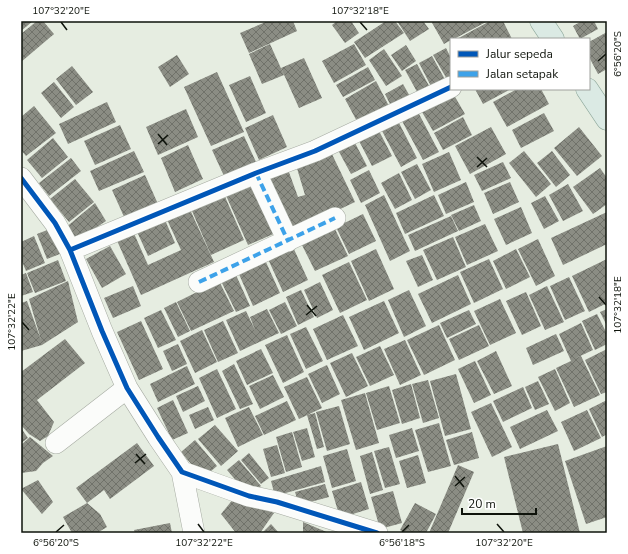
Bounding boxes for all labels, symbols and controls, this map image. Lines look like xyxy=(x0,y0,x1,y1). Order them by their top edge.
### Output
text: 107°32'20"E xyxy=(32,4,90,18)
text: 107°32'18"E xyxy=(331,4,389,18)
text: 6°56'20"S xyxy=(611,31,625,77)
legend xyxy=(450,38,590,90)
text: Jalur sepeda xyxy=(485,46,553,62)
text: Jalan setapak xyxy=(485,66,559,82)
text: 107°32'18"E xyxy=(611,276,625,334)
text: 107°32'22"E xyxy=(5,293,19,351)
scale bar xyxy=(462,490,536,516)
text: 20 m xyxy=(468,496,496,512)
text: 6°56'20"S xyxy=(33,536,79,550)
text: 107°32'22"E xyxy=(175,536,233,550)
text: 6°56'18"S xyxy=(379,536,425,550)
text: 107°32'20"E xyxy=(475,536,533,550)

